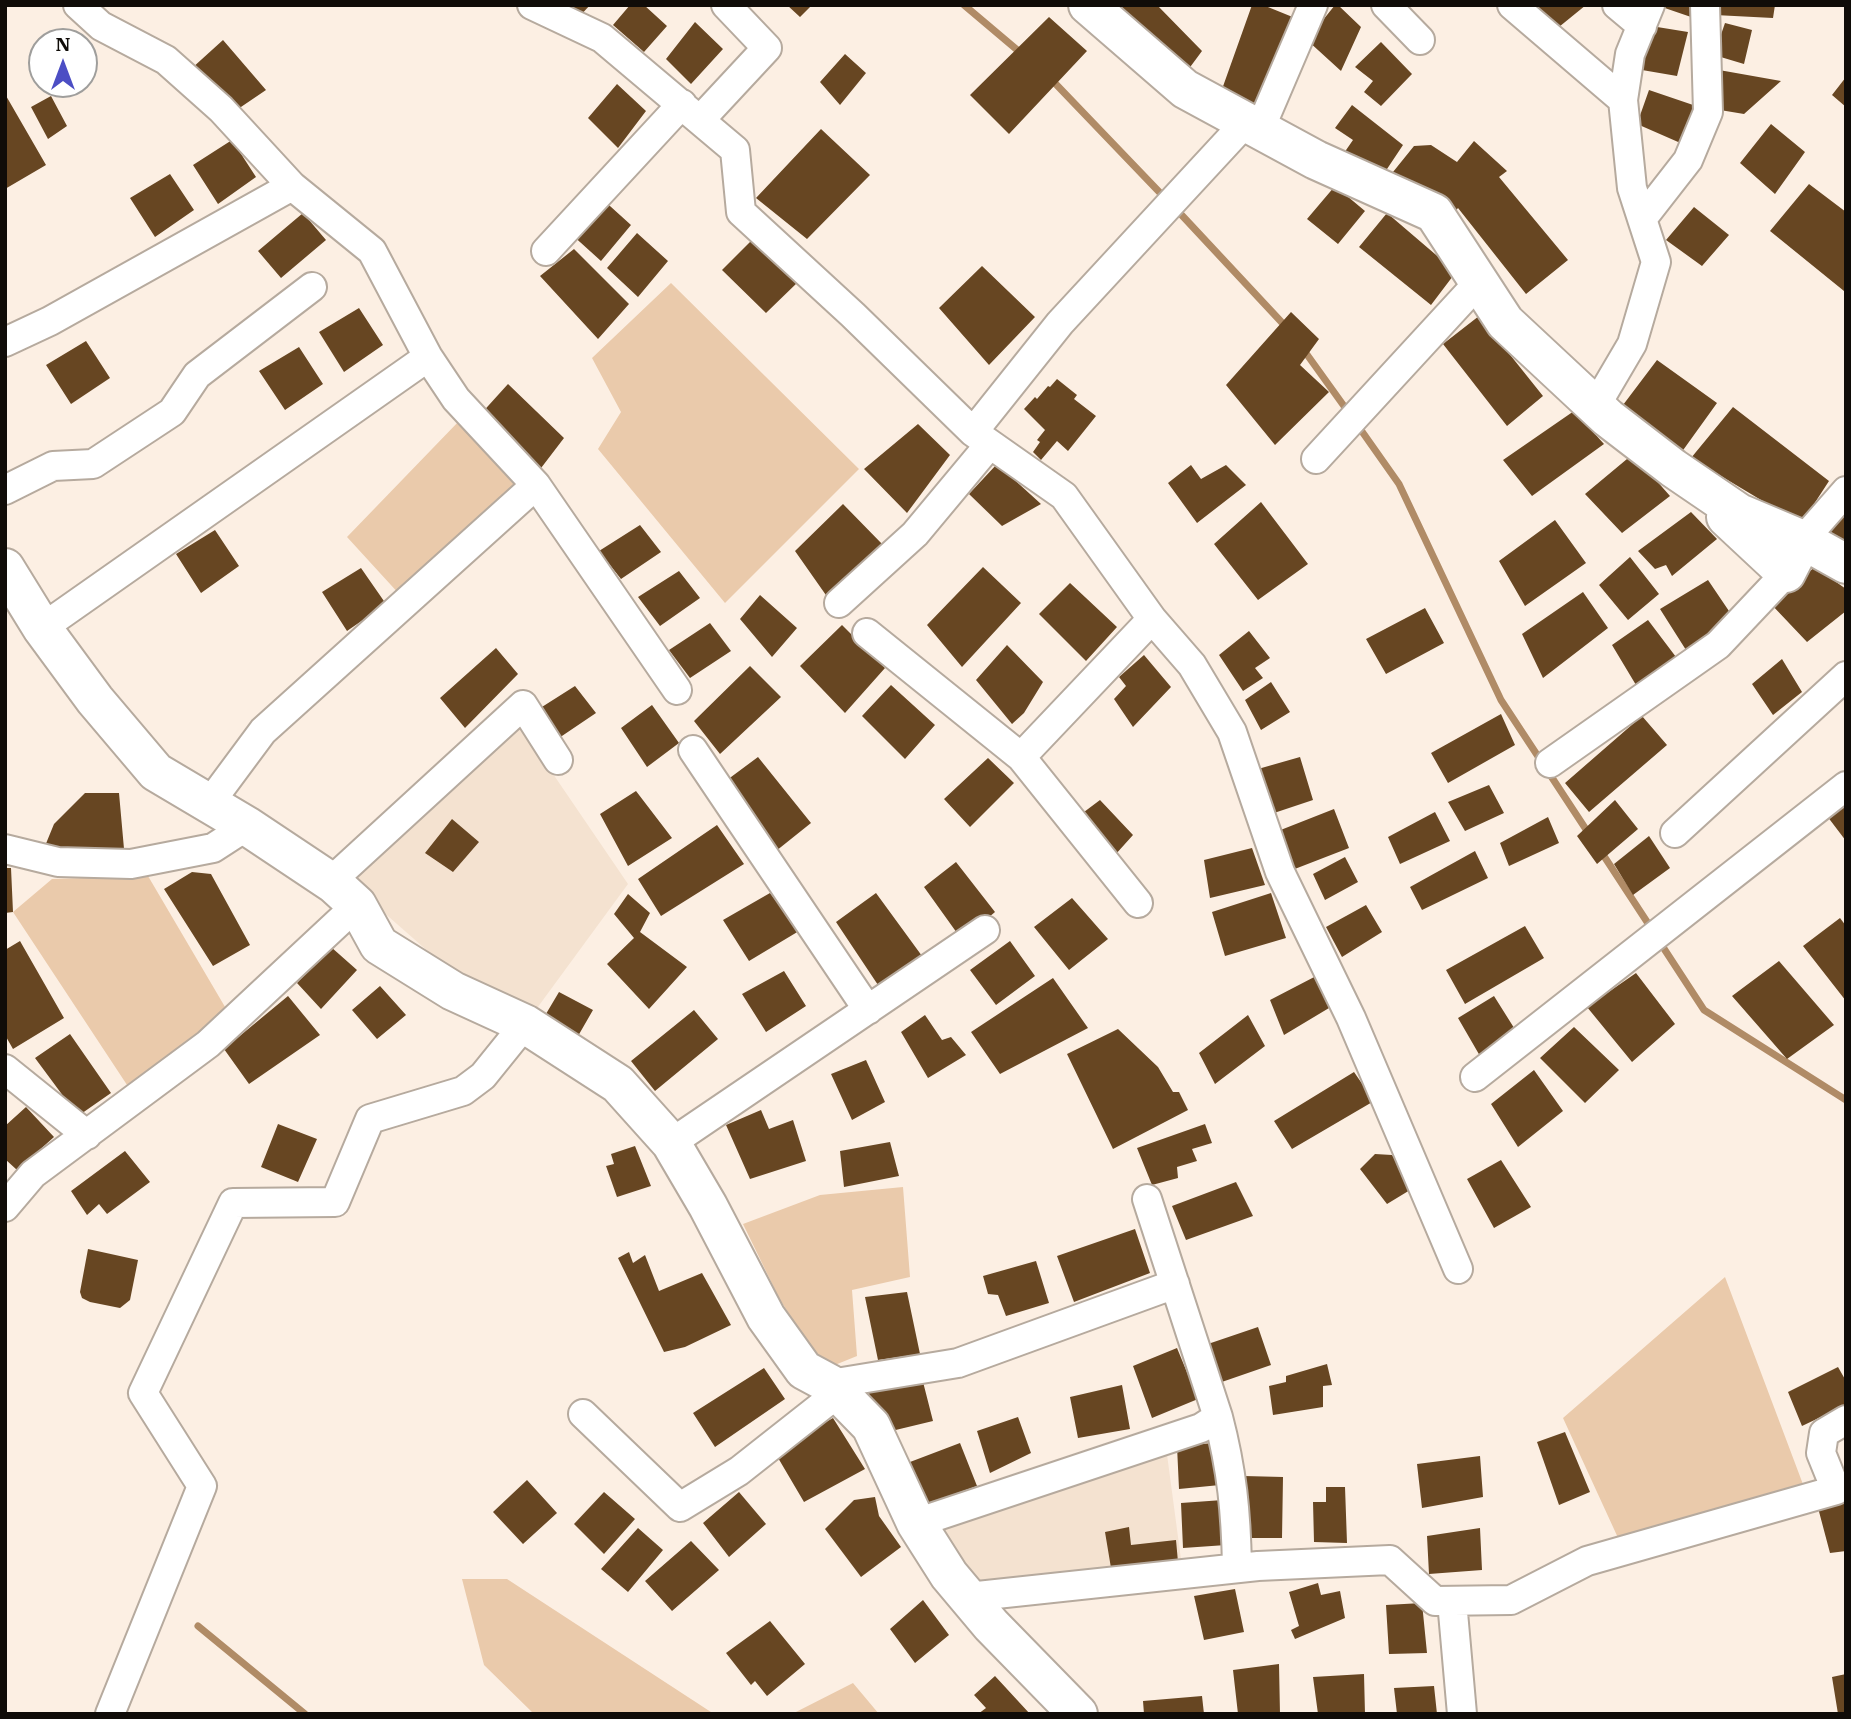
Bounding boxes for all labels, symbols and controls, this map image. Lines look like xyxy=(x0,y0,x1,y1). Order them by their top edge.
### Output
north arrow xyxy=(28,28,98,98)
text: N xyxy=(55,32,71,56)

